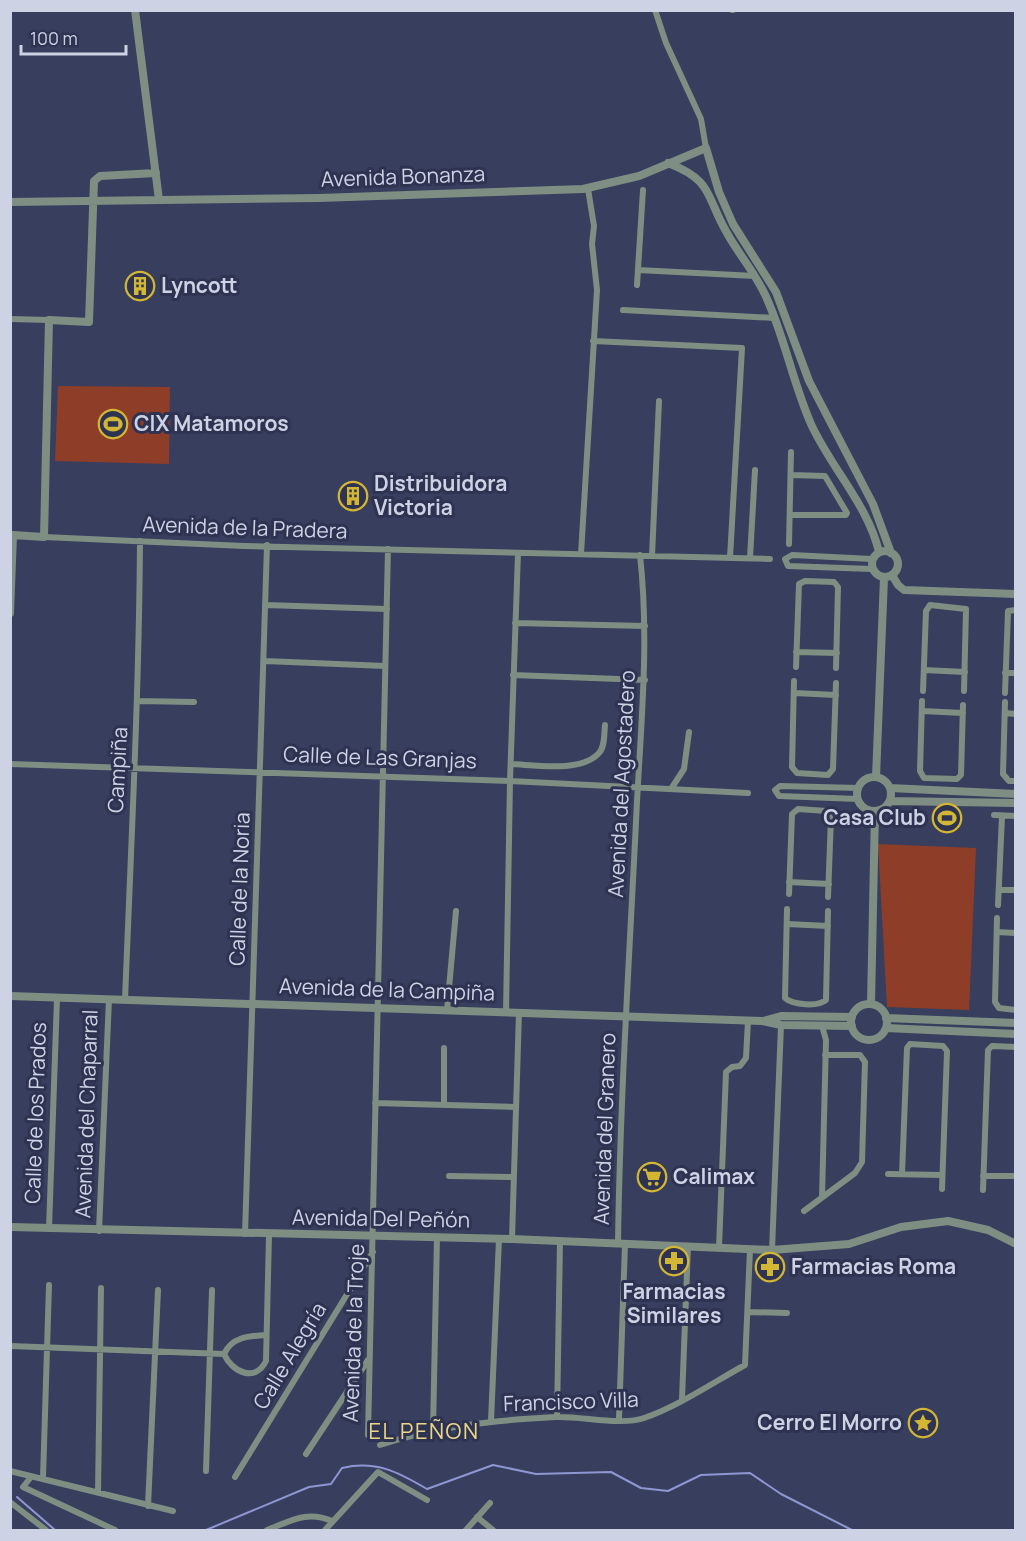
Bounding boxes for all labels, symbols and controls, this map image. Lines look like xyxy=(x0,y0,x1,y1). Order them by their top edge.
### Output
scale bar xyxy=(21,18,126,56)
text: 100 m xyxy=(30,26,78,50)
street label: Avenida Bonanza xyxy=(320,159,486,193)
building icon: Lyncott xyxy=(124,270,156,302)
place label: Lyncott xyxy=(161,271,238,299)
sports icon: CIX Matamoros xyxy=(97,408,129,440)
place label: CIX Matamoros xyxy=(134,409,289,437)
place label: Distribuidora Victoria xyxy=(374,469,507,521)
building icon: Distribuidora Victoria xyxy=(337,480,369,512)
street label: Avenida de la Pradera xyxy=(142,509,348,545)
street label: Avenida del Agostadero xyxy=(601,669,641,898)
street label: Campiña xyxy=(101,726,133,814)
street label: Calle de Las Granjas xyxy=(283,740,477,774)
sports icon: Casa Club xyxy=(931,802,963,834)
place label: Casa Club xyxy=(823,803,926,831)
street label: Calle de la Noria xyxy=(222,812,256,966)
street label: Avenida de la Campiña xyxy=(279,971,495,1007)
street label: Avenida del Chaparral xyxy=(68,1009,104,1219)
street label: Calle de los Prados xyxy=(18,1022,52,1204)
street label: Avenida del Granero xyxy=(587,1032,621,1226)
supermarket icon: Calimax xyxy=(636,1161,668,1193)
place label: Calimax xyxy=(673,1162,755,1190)
street label: Avenida Del Peñón xyxy=(292,1202,470,1234)
street label: Avenida de la Troje xyxy=(336,1243,370,1423)
pharmacy icon: Farmacias Similares xyxy=(658,1245,690,1277)
pharmacy icon: Farmacias Roma xyxy=(754,1251,786,1283)
place label: Farmacias Roma xyxy=(791,1252,956,1280)
place label: Farmacias Similares xyxy=(622,1277,726,1329)
street label: Calle Alegría xyxy=(246,1297,332,1414)
street label: Francisco Villa xyxy=(503,1385,639,1417)
place icon: Cerro El Morro xyxy=(907,1407,939,1439)
place label: Cerro El Morro xyxy=(757,1408,902,1436)
district label: EL PEÑON xyxy=(369,1416,479,1446)

